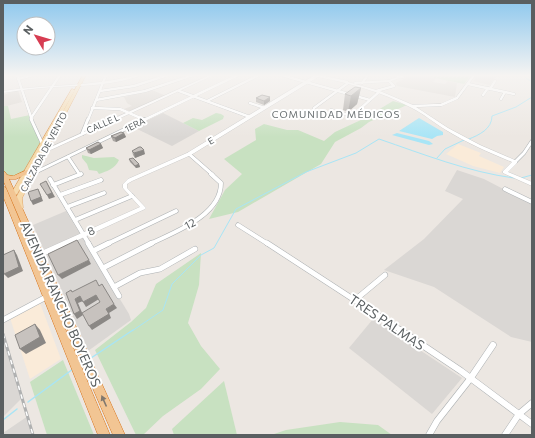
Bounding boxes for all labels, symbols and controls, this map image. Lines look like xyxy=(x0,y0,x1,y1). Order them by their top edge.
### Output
north arrow xyxy=(16,16,56,56)
text: N xyxy=(20,22,35,37)
district label: COMUNIDAD MÉDICOS xyxy=(272,108,400,120)
street label: CALZADA DE VENTO xyxy=(18,110,69,194)
street label: CALLE L xyxy=(85,111,121,136)
street label: 1ERA xyxy=(123,115,147,134)
street label: E xyxy=(206,134,216,147)
street label: 12 xyxy=(182,215,198,232)
street label: AVENIDA RANCHO BOYEROS xyxy=(17,219,105,390)
street label: 8 xyxy=(85,223,97,238)
street label: TRES PALMAS xyxy=(346,291,428,353)
one-way arrow xyxy=(101,396,107,407)

